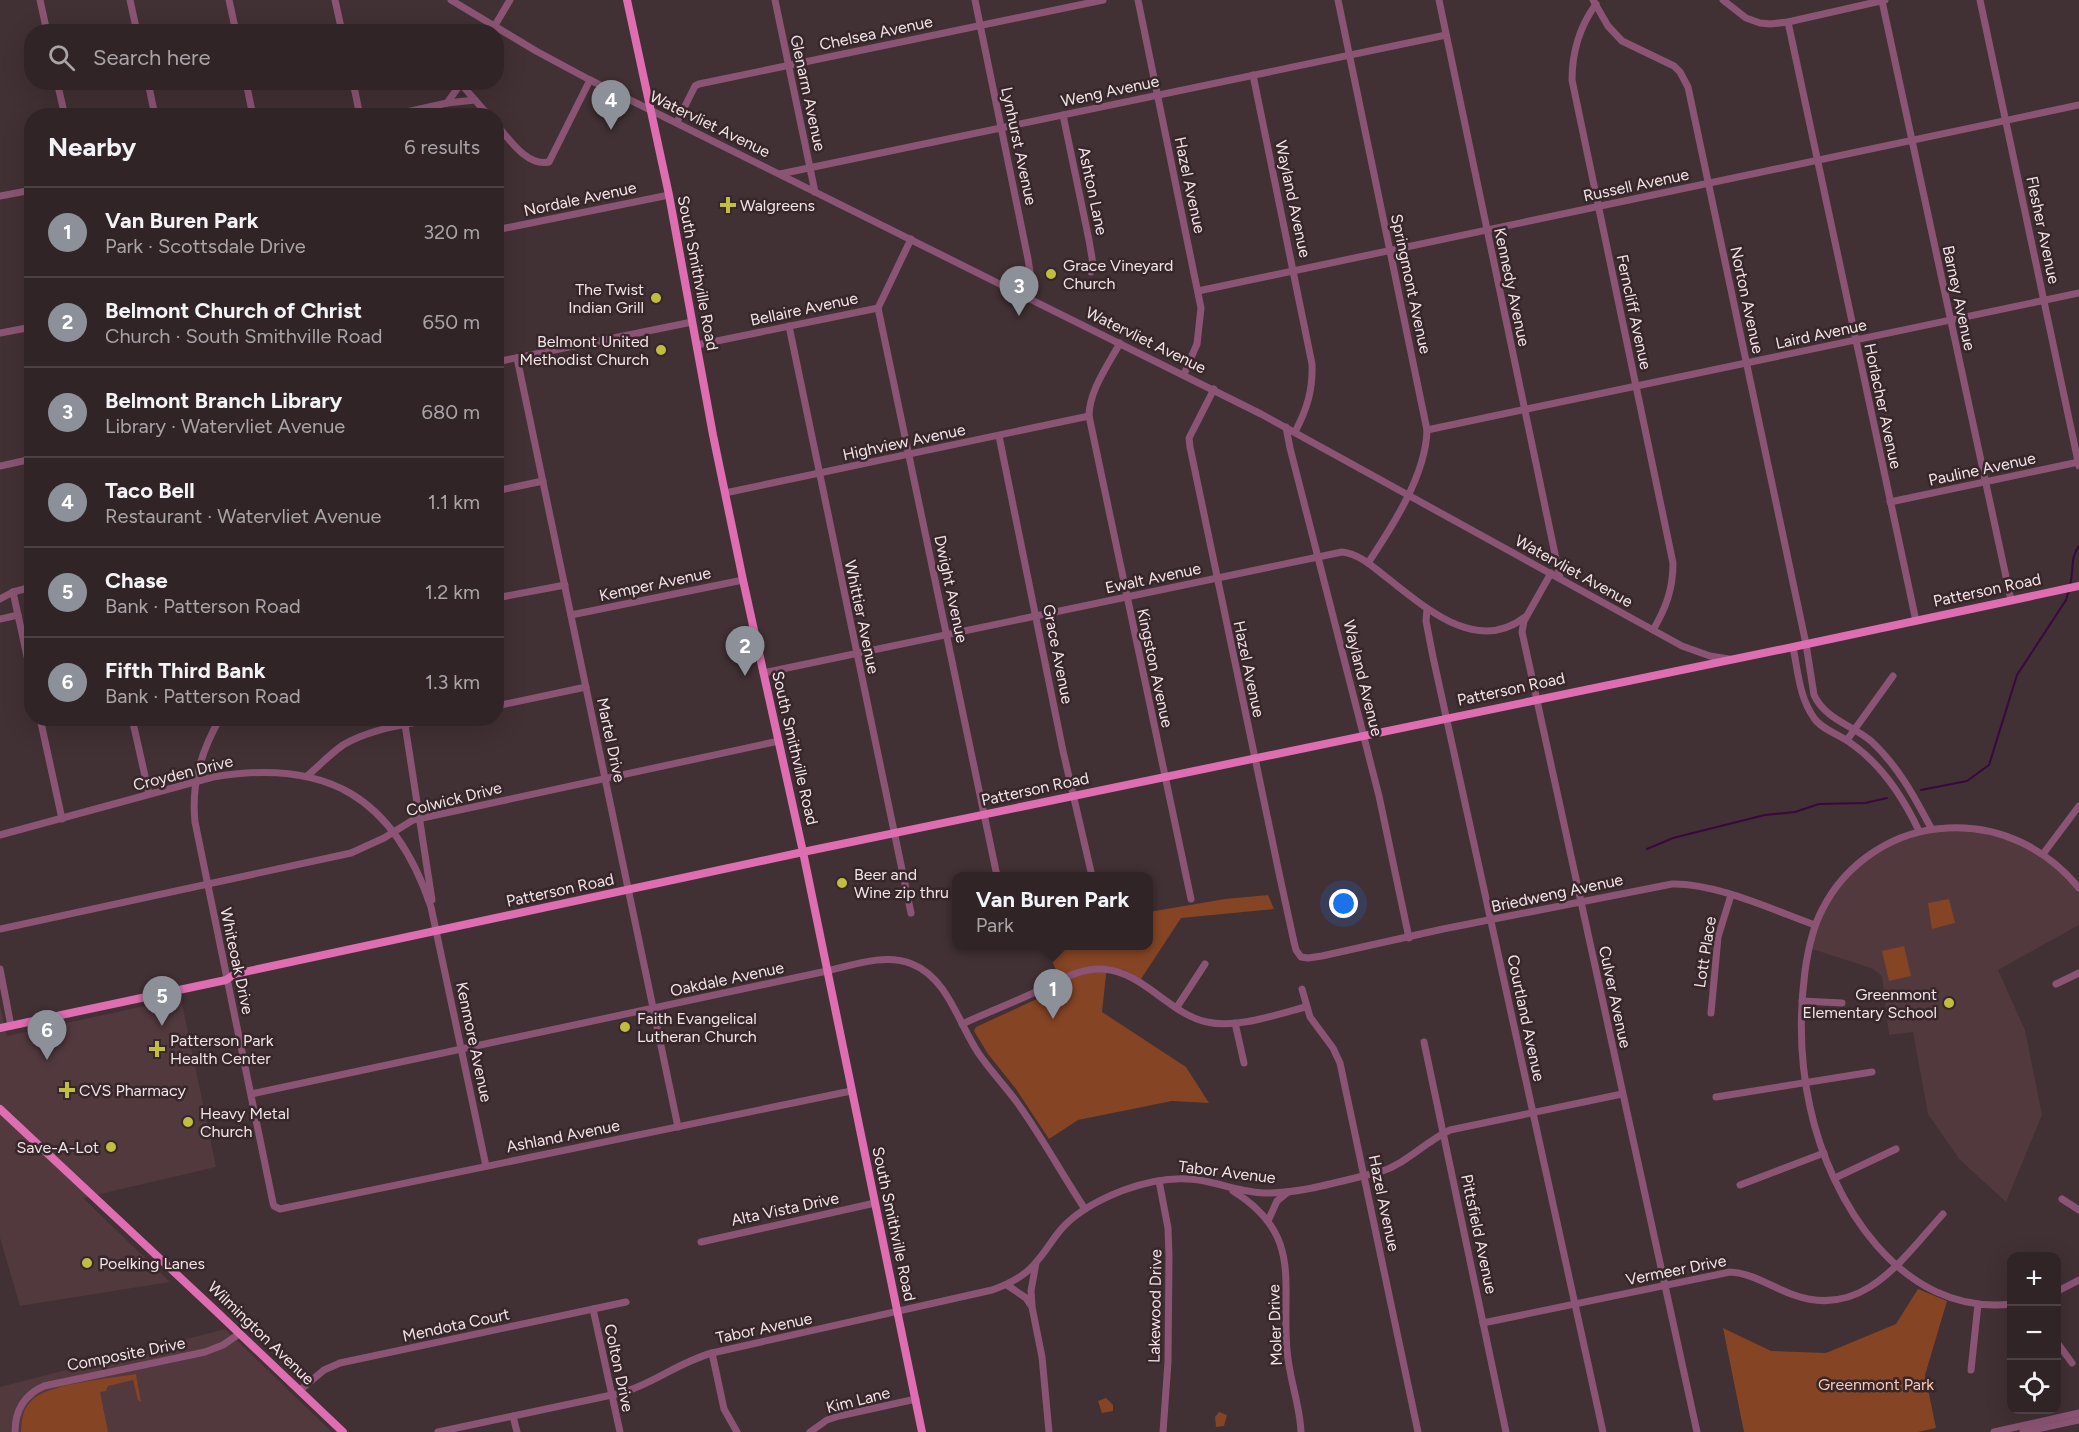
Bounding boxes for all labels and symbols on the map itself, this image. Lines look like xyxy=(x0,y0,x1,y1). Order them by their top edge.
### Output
street label: Chelsea Avenue xyxy=(818,12,935,54)
street label: Glenarm Avenue xyxy=(786,33,830,153)
street label: Weng Avenue xyxy=(1059,71,1161,111)
pin: 4 xyxy=(592,80,630,130)
street label: Lynhurst Avenue xyxy=(997,85,1041,207)
street label: Watervliet Avenue xyxy=(647,87,773,161)
street label: Hazel Avenue xyxy=(1170,135,1210,235)
street label: Wayland Avenue xyxy=(1271,139,1315,260)
street label: Ashton Lane xyxy=(1074,145,1112,237)
street label: Russell Avenue xyxy=(1581,164,1691,205)
street label: Flesher Avenue xyxy=(2022,174,2064,286)
street label: Nordale Avenue xyxy=(522,178,638,220)
street label: South Smithville Road xyxy=(674,194,722,352)
place label: Walgreens xyxy=(740,196,815,215)
marker: Walgreens xyxy=(721,198,735,212)
street label: Springmont Avenue xyxy=(1387,212,1435,356)
street label: Kennedy Avenue xyxy=(1490,226,1534,348)
street label: Barney Avenue xyxy=(1939,244,1979,353)
street label: Norton Avenue xyxy=(1726,245,1768,356)
street label: Ferncliff Avenue xyxy=(1613,253,1656,372)
place label: Grace Vineyard Church xyxy=(1063,256,1174,293)
pin: 3 xyxy=(1000,266,1038,316)
marker: Grace Vineyard Church xyxy=(1044,267,1058,281)
place label: The Twist Indian Grill xyxy=(568,280,644,317)
street label: Bellaire Avenue xyxy=(748,288,860,330)
marker: The Twist Indian Grill xyxy=(649,291,663,305)
street label: Watervliet Avenue xyxy=(1083,303,1209,377)
street label: Laird Avenue xyxy=(1774,315,1869,353)
place label: Belmont United Methodist Church xyxy=(520,332,649,369)
street label: Horlacher Avenue xyxy=(1860,341,1906,471)
marker: Belmont United Methodist Church xyxy=(654,343,668,357)
street label: Highview Avenue xyxy=(841,420,967,464)
street label: Pauline Avenue xyxy=(1927,448,2038,490)
street label: Watervliet Avenue xyxy=(1512,531,1636,611)
street label: Dwight Avenue xyxy=(930,533,972,645)
street label: Whittier Avenue xyxy=(841,558,883,676)
street label: Ewalt Avenue xyxy=(1103,559,1203,597)
street label: Kemper Avenue xyxy=(597,563,713,605)
street label: Patterson Road xyxy=(1931,569,2043,611)
street label: Grace Avenue xyxy=(1039,603,1077,706)
street label: Kingston Avenue xyxy=(1133,607,1177,730)
street label: Wayland Avenue xyxy=(1339,618,1387,738)
street label: Hazel Avenue xyxy=(1229,619,1269,719)
pin: 2 xyxy=(726,626,764,676)
street label: Patterson Road xyxy=(1455,668,1567,710)
street label: South Smithville Road xyxy=(768,669,822,827)
street label: Martel Drive xyxy=(593,696,629,784)
street label: Croyden Drive xyxy=(131,751,235,795)
street label: Patterson Road xyxy=(979,768,1091,810)
street label: Colwick Drive xyxy=(404,778,504,820)
place label: Beer and Wine zip thru xyxy=(854,865,949,902)
street label: Patterson Road xyxy=(504,869,616,911)
street label: Briedweng Avenue xyxy=(1489,870,1625,916)
marker: Beer and Wine zip thru xyxy=(835,876,849,890)
your location xyxy=(1329,889,1358,918)
street label: Whiteoak Drive xyxy=(216,906,258,1016)
street label: Lott Place xyxy=(1690,915,1720,989)
street label: Culver Avenue xyxy=(1595,944,1635,1050)
street label: Courtland Avenue xyxy=(1503,953,1549,1083)
street label: Oakdale Avenue xyxy=(668,958,786,1000)
pin: 1 xyxy=(1034,970,1072,1019)
pin: 5 xyxy=(142,976,182,1026)
street label: Kenmore Avenue xyxy=(452,980,496,1104)
place label: Greenmont Elementary School xyxy=(1803,985,1937,1022)
marker: Greenmont Elementary School xyxy=(1942,996,1956,1010)
place label: Faith Evangelical Lutheran Church xyxy=(637,1009,757,1046)
pin: 6 xyxy=(28,1010,66,1060)
marker: Faith Evangelical Lutheran Church xyxy=(618,1020,632,1034)
place label: Patterson Park Health Center xyxy=(170,1031,274,1068)
marker: Patterson Park Health Center xyxy=(148,1040,166,1058)
place label: CVS Pharmacy xyxy=(79,1081,186,1100)
marker: CVS Pharmacy xyxy=(60,1083,74,1097)
place label: Heavy Metal Church xyxy=(200,1104,289,1141)
marker: Heavy Metal Church xyxy=(181,1115,195,1129)
street label: Ashland Avenue xyxy=(505,1116,622,1156)
place label: Save-A-Lot xyxy=(16,1138,99,1157)
marker: Save-A-Lot xyxy=(104,1140,118,1154)
street label: South Smithville Road xyxy=(868,1145,920,1303)
street label: Hazel Avenue xyxy=(1364,1153,1404,1253)
street label: Tabor Avenue xyxy=(1177,1157,1277,1187)
street label: Pittsfield Avenue xyxy=(1457,1172,1501,1296)
street label: Alta Vista Drive xyxy=(729,1188,841,1230)
street label: Lakewood Drive xyxy=(1145,1249,1165,1363)
street label: Vermeer Drive xyxy=(1624,1251,1728,1289)
place label: Poelking Lanes xyxy=(99,1254,205,1273)
marker: Poelking Lanes xyxy=(80,1256,94,1270)
street label: Wilmington Avenue xyxy=(204,1277,318,1389)
street label: Moler Drive xyxy=(1264,1284,1286,1366)
street label: Mendota Court xyxy=(401,1304,511,1346)
street label: Tabor Avenue xyxy=(714,1308,814,1347)
street label: Colton Drive xyxy=(600,1322,638,1414)
street label: Composite Drive xyxy=(65,1333,187,1375)
park label: Greenmont Park xyxy=(1818,1375,1934,1394)
street label: Kim Lane xyxy=(824,1383,892,1417)

